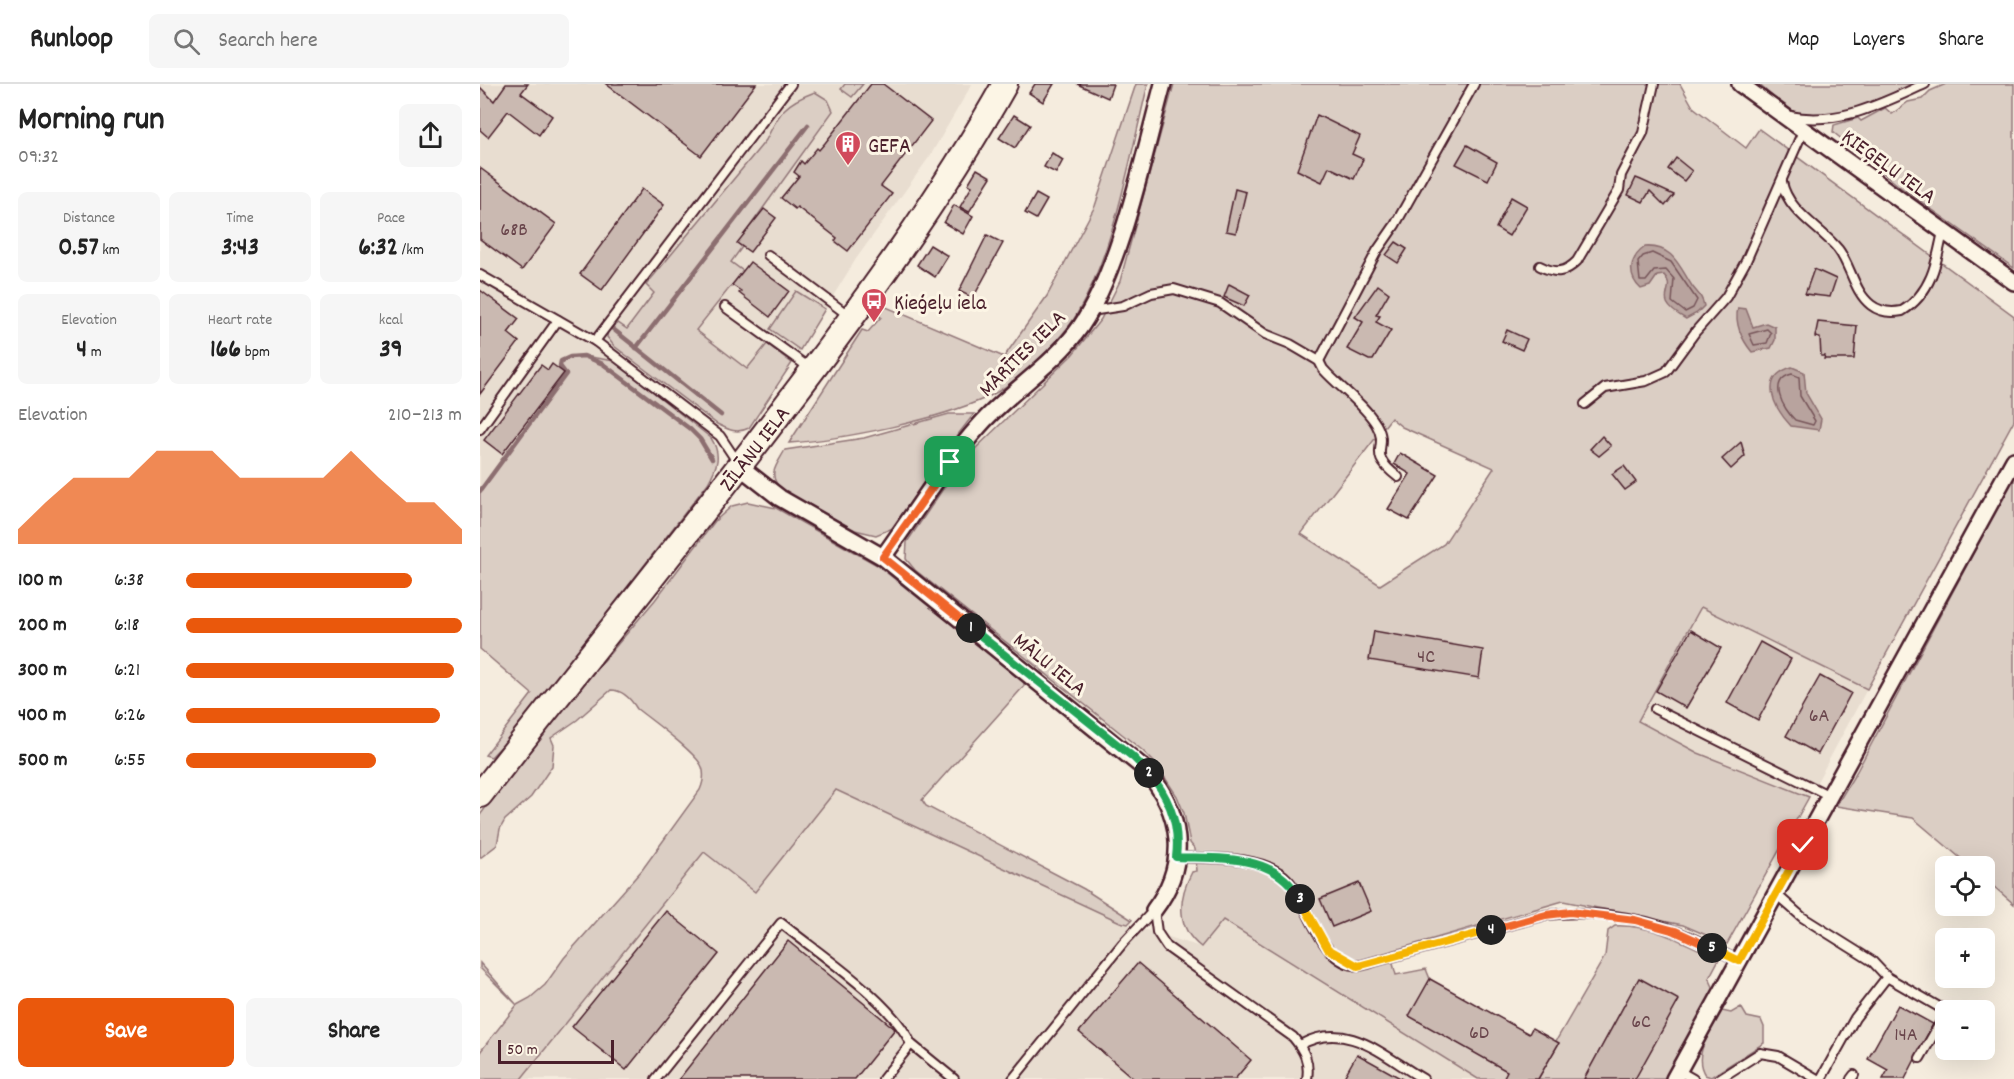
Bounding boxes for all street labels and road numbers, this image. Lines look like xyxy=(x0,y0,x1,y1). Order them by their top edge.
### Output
street label: ĶIEĢEĻU IELA xyxy=(1834,123,1942,213)
street label: MĀRĪTES IELA xyxy=(973,304,1074,405)
street label: ZĪLĀNU IELA xyxy=(713,400,799,499)
street label: MĀLU IELA xyxy=(1005,626,1092,705)

